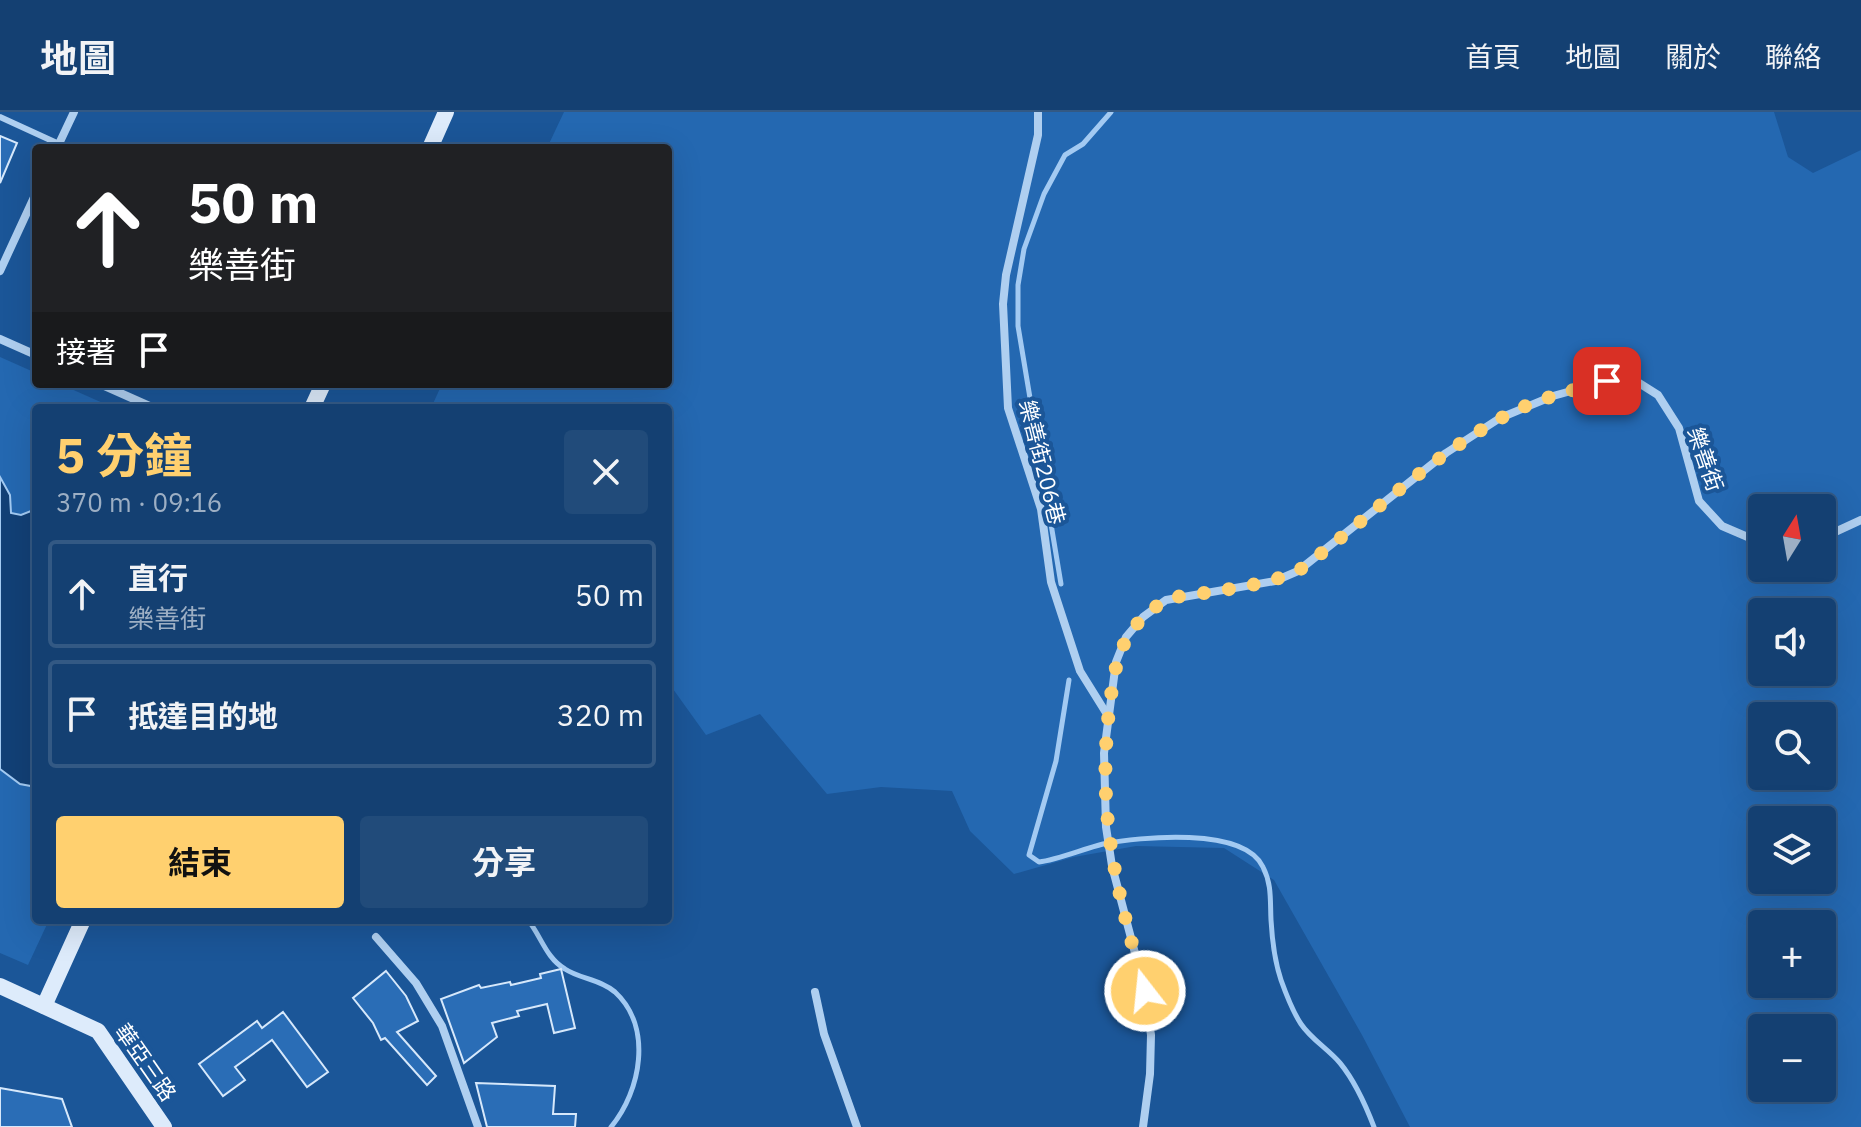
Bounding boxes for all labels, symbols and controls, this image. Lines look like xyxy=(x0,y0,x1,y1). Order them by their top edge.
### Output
text: 地圖 xyxy=(40,33,116,82)
text: 首頁 xyxy=(1465,38,1521,75)
text: 地圖 xyxy=(1565,38,1621,75)
text: 關於 xyxy=(1665,38,1721,75)
text: 聯絡 xyxy=(1765,38,1821,75)
text: 50 m xyxy=(188,166,318,238)
icon: ahead xyxy=(56,176,160,280)
text: 樂善街 xyxy=(188,241,296,288)
icon: arrive xyxy=(132,328,176,372)
text: 接著 xyxy=(56,332,116,371)
pin xyxy=(1573,347,1641,415)
icon: arrive xyxy=(1585,359,1629,403)
street label: 樂善街206巷 xyxy=(1013,397,1073,527)
street label: 樂善街 xyxy=(1682,423,1730,495)
text: 5 分鐘 xyxy=(56,424,192,486)
button: close xyxy=(564,430,648,514)
text: 370 m · 09:16 xyxy=(56,485,222,519)
north arrow xyxy=(1748,494,1836,582)
map controls xyxy=(1748,494,1836,1102)
text: 直行 xyxy=(128,558,188,597)
icon: ahead xyxy=(60,572,104,616)
text: 50 m xyxy=(575,575,644,614)
button: sound xyxy=(1748,598,1836,686)
text: 樂善街 xyxy=(128,601,206,635)
icon: arrive xyxy=(60,692,104,736)
text: 320 m xyxy=(557,695,644,734)
text: 抵達目的地 xyxy=(128,696,278,735)
button: search xyxy=(1748,702,1836,790)
button: layers xyxy=(1748,806,1836,894)
button: 結束 xyxy=(56,816,344,908)
button: 分享 xyxy=(360,816,648,908)
button: + xyxy=(1748,910,1836,998)
position arrow xyxy=(1103,949,1187,1033)
button: − xyxy=(1748,1014,1836,1102)
street label: 華亞三路 xyxy=(109,1018,183,1106)

